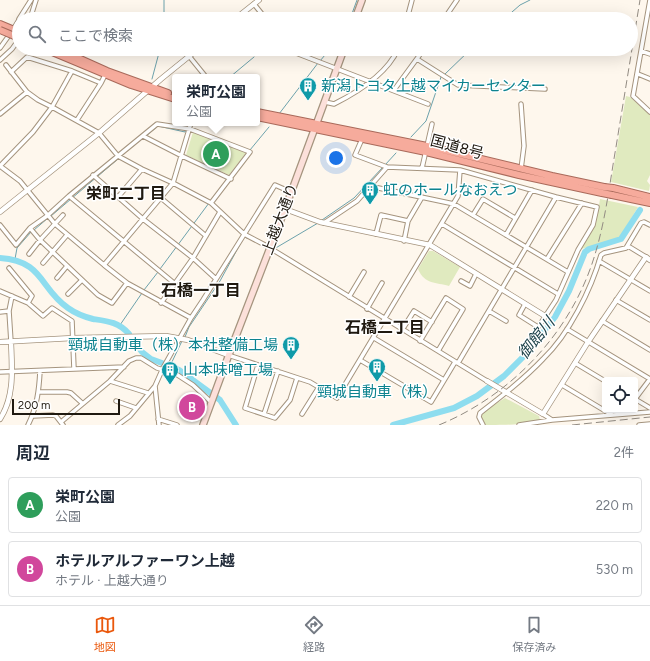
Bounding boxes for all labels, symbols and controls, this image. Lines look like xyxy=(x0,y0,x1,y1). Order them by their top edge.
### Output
search box xyxy=(12,12,638,56)
icon: search xyxy=(26,23,48,45)
text: ここで検索 xyxy=(58,27,133,45)
popup xyxy=(172,74,260,126)
building icon: 新潟トヨタ上越マイカーセンター xyxy=(298,76,318,101)
place label: 新潟トヨタ上越マイカーセンター xyxy=(321,77,546,95)
text: 栄町公園 xyxy=(186,83,246,101)
text: 公園 xyxy=(186,104,212,119)
street label: 国道8号 xyxy=(428,131,486,163)
pin: A xyxy=(203,139,229,169)
your location xyxy=(326,148,346,168)
building icon: 虹のホールなおえつ xyxy=(360,180,380,205)
street label: 上越大通り xyxy=(258,181,302,257)
place label: 虹のホールなおえつ xyxy=(383,181,518,199)
district label: 栄町二丁目 xyxy=(86,184,166,203)
district label: 石橋一丁目 xyxy=(161,281,241,300)
water label: 御館川 xyxy=(514,312,560,363)
district label: 石橋二丁目 xyxy=(345,318,425,337)
building icon: 頸城自動車（株）本社整備工場 xyxy=(281,335,301,360)
place label: 頸城自動車（株）本社整備工場 xyxy=(68,336,278,354)
building icon: 頸城自動車（株） xyxy=(367,357,387,382)
building icon: 山本味噌工場 xyxy=(160,360,180,385)
place label: 山本味噌工場 xyxy=(183,361,273,379)
map controls xyxy=(602,377,638,413)
button: locate xyxy=(602,377,638,413)
place label: 頸城自動車（株） xyxy=(317,383,437,401)
pin: B xyxy=(179,392,205,422)
scale bar xyxy=(12,397,120,416)
text: 200 m xyxy=(18,399,50,412)
text: 周辺 xyxy=(16,443,50,463)
text: 2件 xyxy=(614,445,634,460)
text: 栄町公園 xyxy=(55,488,115,506)
text: A xyxy=(25,498,35,513)
text: 220 m xyxy=(596,498,633,513)
text: 公園 xyxy=(55,509,81,524)
text: ホテルアルファーワン上越 xyxy=(55,552,235,570)
text: B xyxy=(26,562,34,577)
text: 530 m xyxy=(596,562,633,577)
text: ホテル · 上越大通り xyxy=(55,573,169,588)
tab: 地図 xyxy=(94,614,116,654)
tab: 経路 xyxy=(303,614,325,654)
tab: 保存済み xyxy=(512,614,556,654)

